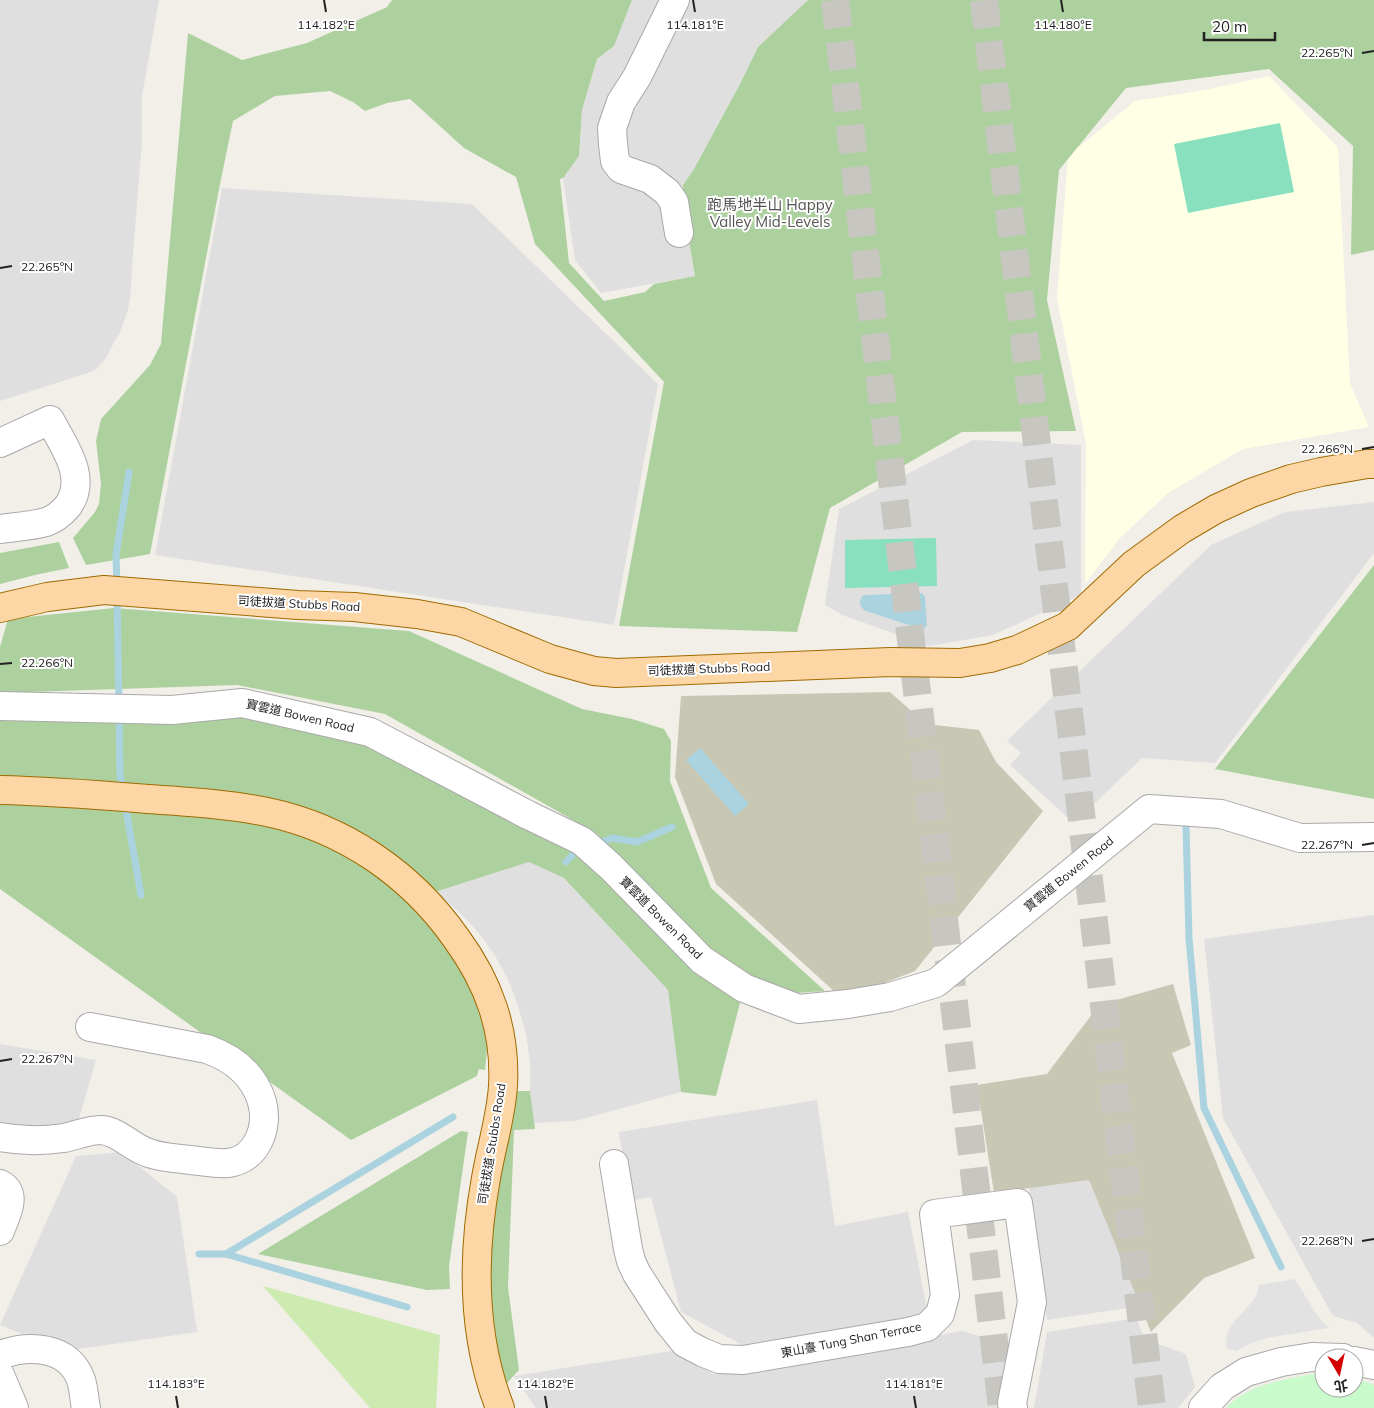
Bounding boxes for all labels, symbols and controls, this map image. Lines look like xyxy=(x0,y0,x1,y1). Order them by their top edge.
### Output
scale bar xyxy=(1204,10,1275,42)
text: 114.182°E xyxy=(297,17,355,32)
text: 114.181°E xyxy=(666,17,724,32)
text: 114.180°E xyxy=(1034,17,1092,32)
text: 20 m xyxy=(1212,17,1247,36)
text: 22.265°N xyxy=(1301,45,1353,60)
district label: 跑馬地半山 Happy Valley Mid-Levels xyxy=(707,195,833,231)
text: 22.265°N xyxy=(21,259,73,274)
text: 22.266°N xyxy=(1301,441,1353,456)
street label: 司徒拔道 Stubbs Road xyxy=(237,593,361,614)
text: 22.266°N xyxy=(21,655,73,670)
street label: 司徒拔道 Stubbs Road xyxy=(647,659,771,678)
street label: 寶雲道 Bowen Road xyxy=(245,696,356,735)
street label: 寶雲道 Bowen Road xyxy=(1021,833,1116,914)
text: 22.267°N xyxy=(1301,837,1353,852)
street label: 寶雲道 Bowen Road xyxy=(617,873,706,962)
text: 22.267°N xyxy=(21,1051,73,1066)
street label: 司徒拔道 Stubbs Road xyxy=(475,1082,509,1206)
text: 22.268°N xyxy=(1301,1233,1353,1248)
street label: 東山臺 Tung Shan Terrace xyxy=(779,1319,922,1360)
north arrow xyxy=(1314,1348,1364,1398)
text: 114.183°E xyxy=(147,1376,205,1391)
text: 114.182°E xyxy=(516,1376,574,1391)
text: 114.181°E xyxy=(885,1376,943,1391)
text: 北 xyxy=(1333,1376,1349,1396)

